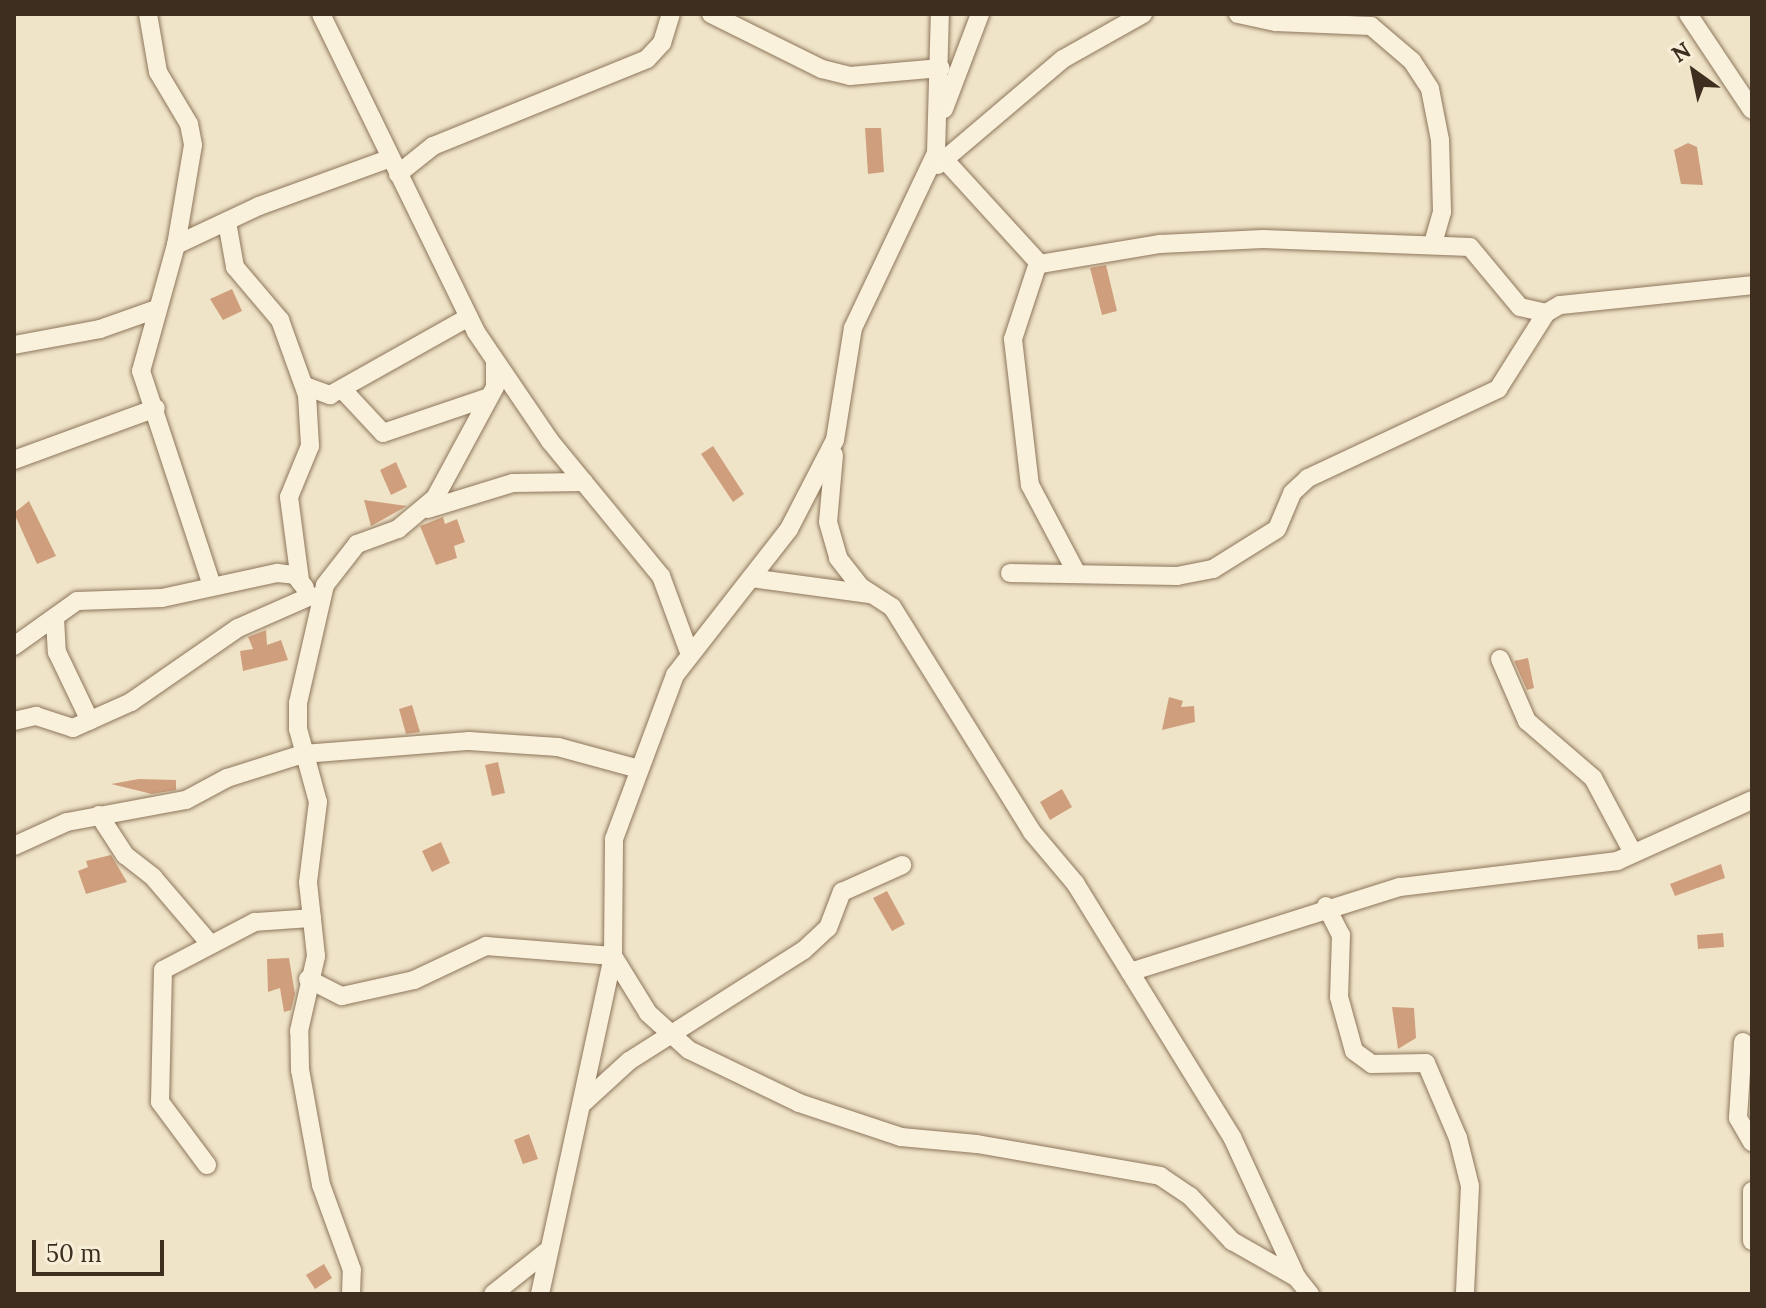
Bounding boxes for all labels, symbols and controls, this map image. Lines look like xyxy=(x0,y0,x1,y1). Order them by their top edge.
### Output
north arrow xyxy=(1654,32,1734,112)
text: N xyxy=(1666,36,1696,68)
scale bar xyxy=(36,1224,168,1274)
text: 50 m xyxy=(46,1238,102,1269)

